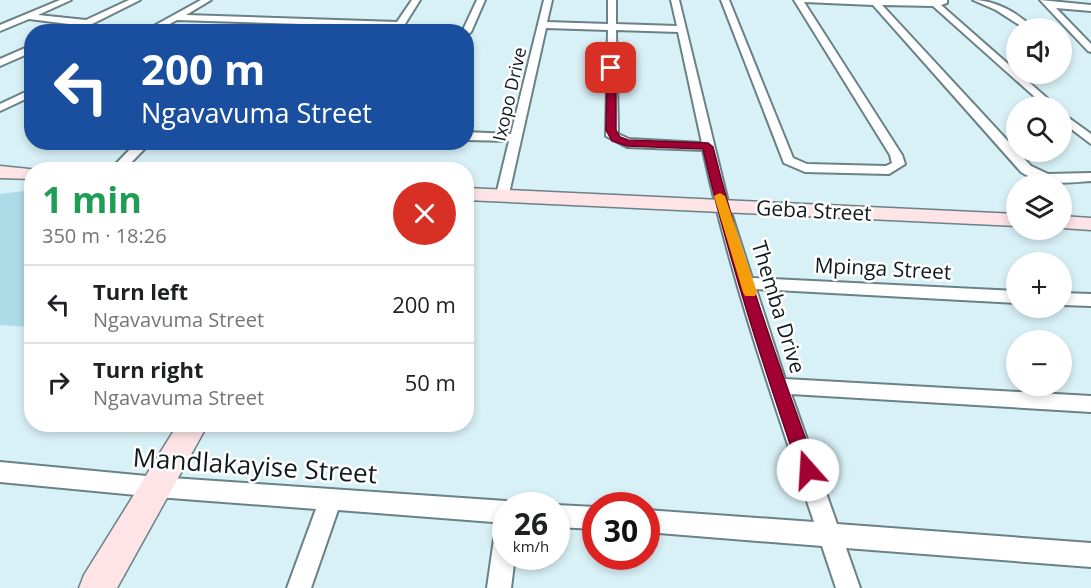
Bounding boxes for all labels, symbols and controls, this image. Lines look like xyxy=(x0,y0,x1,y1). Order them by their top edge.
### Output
map controls xyxy=(1006,18,1072,396)
button: sound xyxy=(1006,18,1072,84)
text: 200 m xyxy=(141,40,265,97)
pin xyxy=(585,42,636,93)
street label: Ixopo Drive xyxy=(487,45,531,143)
icon: left xyxy=(42,48,120,126)
icon: arrive xyxy=(594,51,627,84)
text: Ngavavuma Street xyxy=(141,94,372,131)
button: search xyxy=(1006,96,1072,162)
button: layers xyxy=(1006,174,1072,240)
text: 1 min xyxy=(42,175,142,224)
button: close xyxy=(393,182,456,245)
street label: Geba Street xyxy=(756,193,872,227)
text: 350 m · 18:26 xyxy=(42,222,167,249)
street label: Themba Drive xyxy=(746,237,812,377)
street label: Mpinga Street xyxy=(814,250,952,286)
button: + xyxy=(1006,252,1072,318)
text: Turn left xyxy=(93,276,188,306)
icon: left xyxy=(42,288,75,321)
text: 200 m xyxy=(392,289,456,319)
text: Ngavavuma Street xyxy=(93,306,264,333)
button: − xyxy=(1006,330,1072,396)
text: Turn right xyxy=(93,354,204,384)
icon: right xyxy=(42,366,75,399)
text: 50 m xyxy=(405,367,456,397)
text: Ngavavuma Street xyxy=(93,384,264,411)
position arrow xyxy=(776,438,840,502)
street label: Mandlakayise Street xyxy=(132,439,378,491)
speed limit sign: 30 xyxy=(582,492,660,570)
text: 26 xyxy=(514,503,548,544)
text: km/h xyxy=(513,536,549,556)

